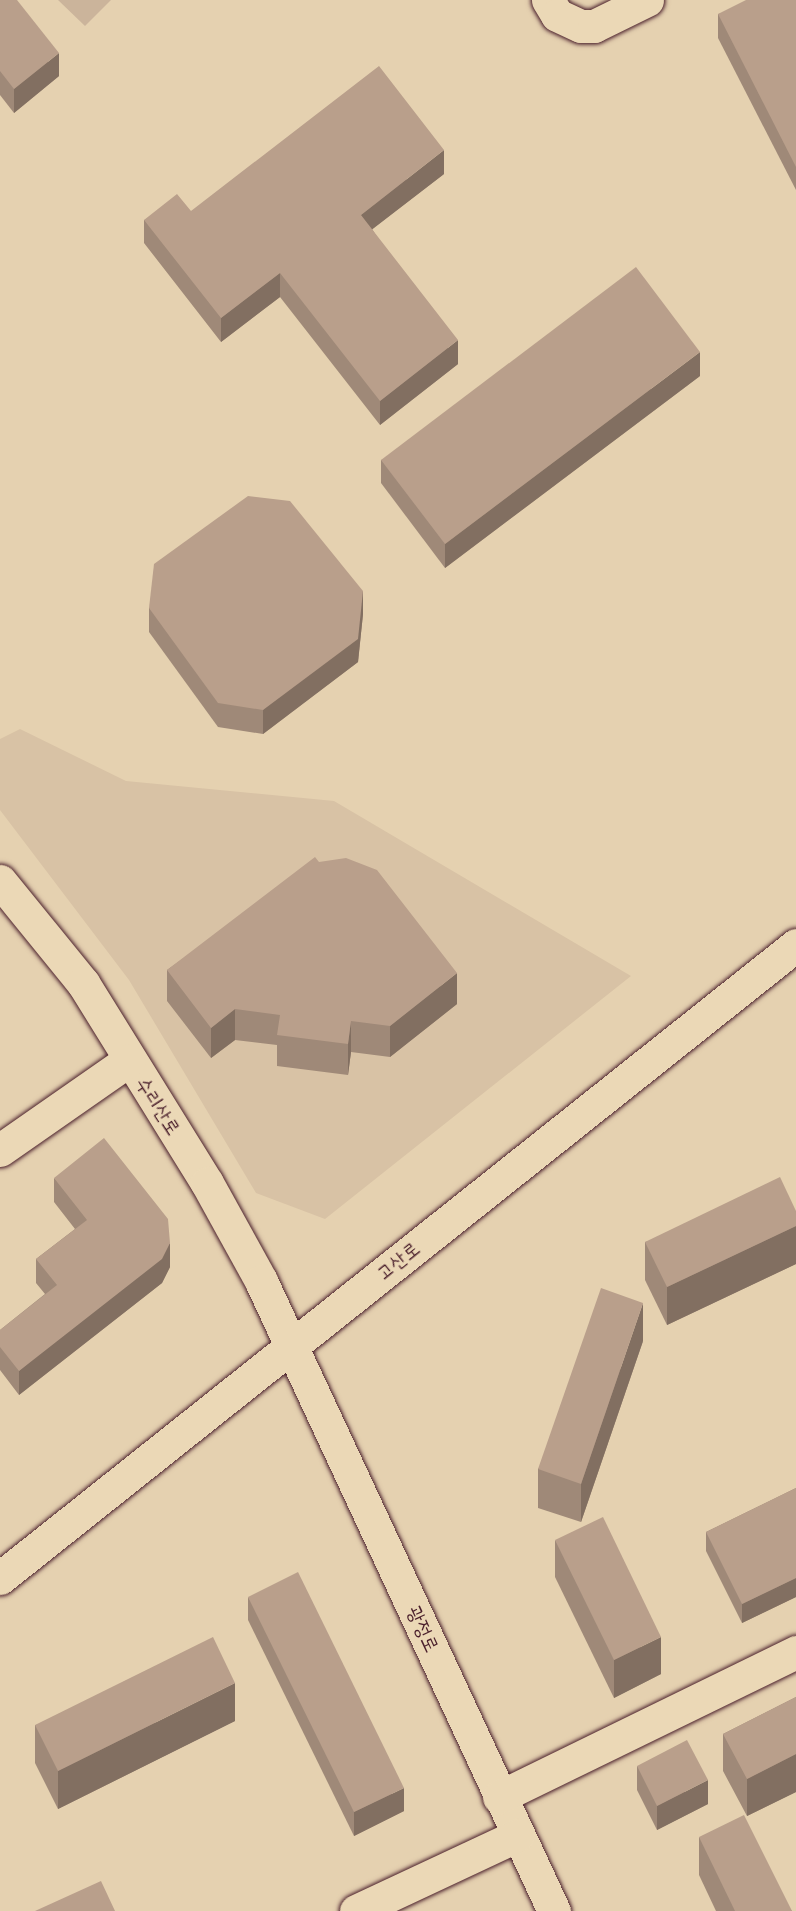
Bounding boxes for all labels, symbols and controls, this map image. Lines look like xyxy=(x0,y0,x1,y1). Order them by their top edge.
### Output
street label: 수리산로 xyxy=(130,1072,186,1140)
street label: 고산로 xyxy=(372,1236,424,1286)
street label: 광정로 xyxy=(402,1602,444,1656)

